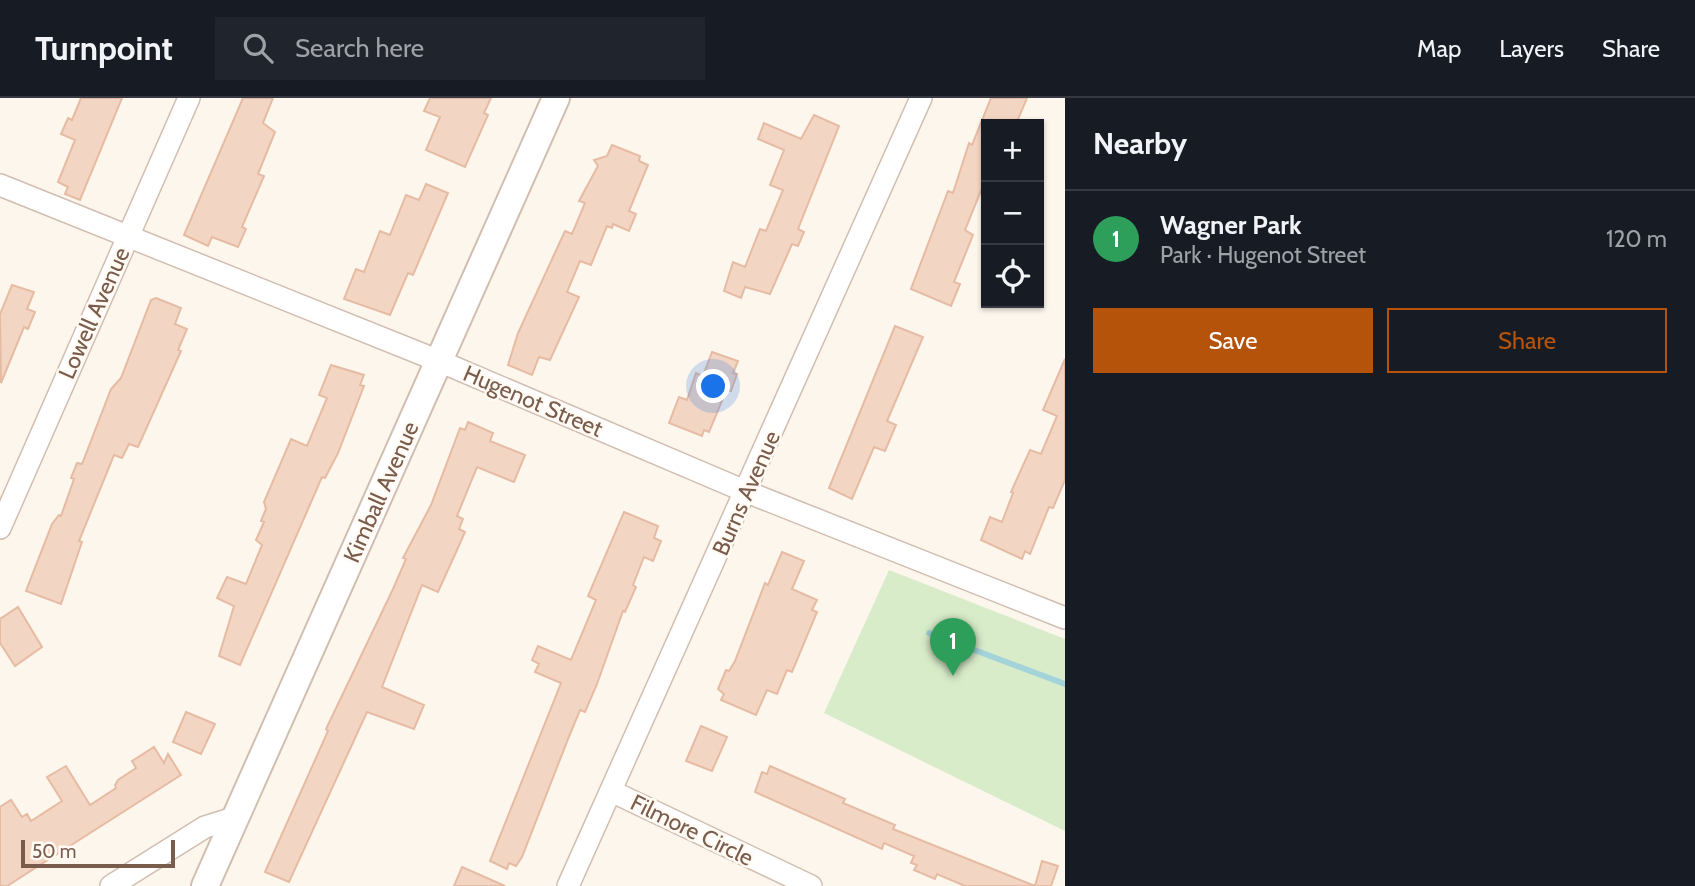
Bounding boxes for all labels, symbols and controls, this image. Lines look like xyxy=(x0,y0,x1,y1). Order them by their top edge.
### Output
search box xyxy=(215,17,705,80)
text: Turnpoint xyxy=(35,28,173,68)
icon: search xyxy=(239,29,277,67)
text: Search here xyxy=(295,32,424,64)
text: Map xyxy=(1417,34,1461,63)
text: Layers xyxy=(1499,34,1564,63)
text: Share xyxy=(1602,34,1660,63)
map controls xyxy=(981,119,1044,308)
button: + xyxy=(981,119,1044,182)
text: Nearby xyxy=(1093,125,1187,162)
button: − xyxy=(981,182,1044,245)
text: Wagner Park xyxy=(1160,209,1302,241)
text: 1 xyxy=(1112,225,1120,253)
text: 120 m xyxy=(1606,225,1667,253)
text: Park · Hugenot Street xyxy=(1160,241,1366,269)
street label: Lowell Avenue xyxy=(53,243,136,383)
button: locate xyxy=(981,245,1044,308)
button: Save xyxy=(1093,308,1373,373)
button: Share xyxy=(1387,308,1667,373)
street label: Hugenot Street xyxy=(459,359,607,443)
your location xyxy=(696,369,730,403)
street label: Kimball Avenue xyxy=(337,417,425,567)
street label: Burns Avenue xyxy=(706,426,786,560)
pin: 1 xyxy=(930,618,976,676)
street label: Filmore Circle xyxy=(626,788,758,872)
scale bar xyxy=(21,837,175,869)
text: 50 m xyxy=(32,840,76,863)

